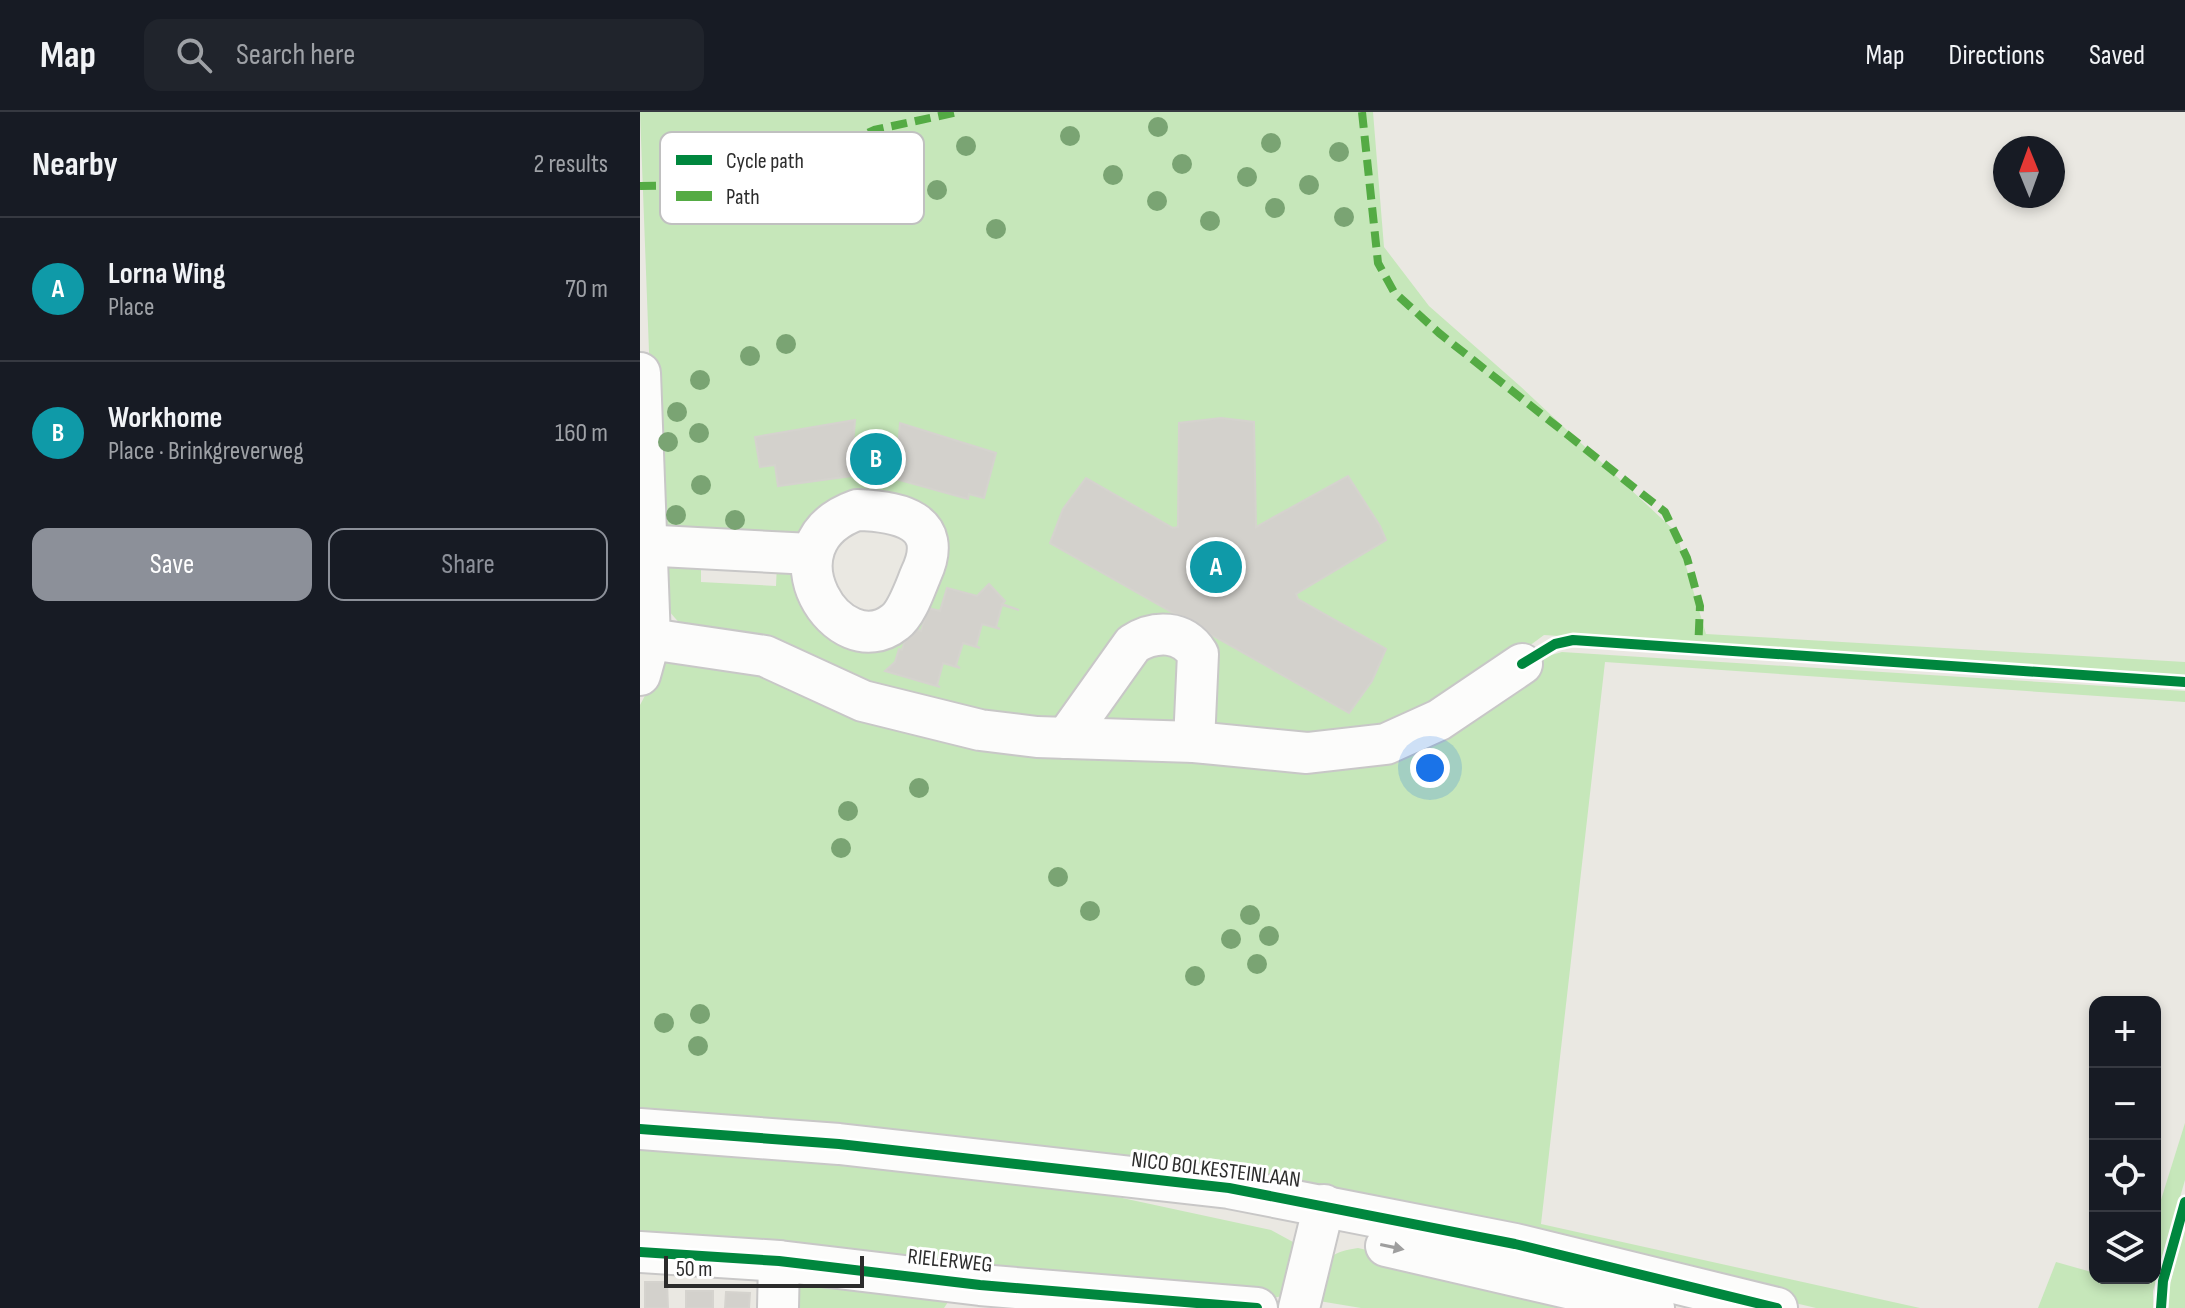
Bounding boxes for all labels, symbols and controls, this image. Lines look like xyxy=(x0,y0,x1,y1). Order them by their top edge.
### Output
search box xyxy=(144,19,704,91)
text: Map xyxy=(40,33,96,78)
icon: search xyxy=(172,33,216,77)
text: Search here xyxy=(236,37,355,73)
text: Map xyxy=(1866,39,1905,72)
text: Directions xyxy=(1949,39,2045,72)
text: Saved xyxy=(2089,39,2145,72)
legend xyxy=(660,132,924,224)
north arrow xyxy=(1993,136,2065,208)
text: Nearby xyxy=(32,144,118,185)
text: Cycle path xyxy=(726,148,804,175)
text: 2 results xyxy=(534,149,608,180)
text: Path xyxy=(726,184,760,211)
text: Lorna Wing xyxy=(108,256,225,292)
text: A xyxy=(52,274,64,305)
text: 70 m xyxy=(565,274,608,305)
text: Place xyxy=(108,292,155,323)
text: Workhome xyxy=(108,400,222,436)
text: B xyxy=(52,418,64,449)
text: 160 m xyxy=(555,418,608,449)
pin: B xyxy=(850,429,902,489)
text: Place · Brinkgreverweg xyxy=(108,436,304,467)
button: Save xyxy=(32,528,312,601)
button: Share xyxy=(328,528,608,601)
pin: A xyxy=(1190,537,1242,597)
your location xyxy=(1410,748,1450,788)
map controls xyxy=(2089,996,2161,1284)
button: + xyxy=(2089,996,2161,1068)
button: − xyxy=(2089,1068,2161,1140)
button: locate xyxy=(2089,1140,2161,1212)
street label: NICO BOLKESTEINLAAN xyxy=(1130,1146,1302,1194)
button: layers xyxy=(2089,1212,2161,1284)
one-way arrow xyxy=(1380,1241,1405,1254)
street label: RIELERWEG xyxy=(906,1243,994,1279)
scale bar xyxy=(664,1252,864,1288)
text: 50 m xyxy=(676,1256,712,1283)

